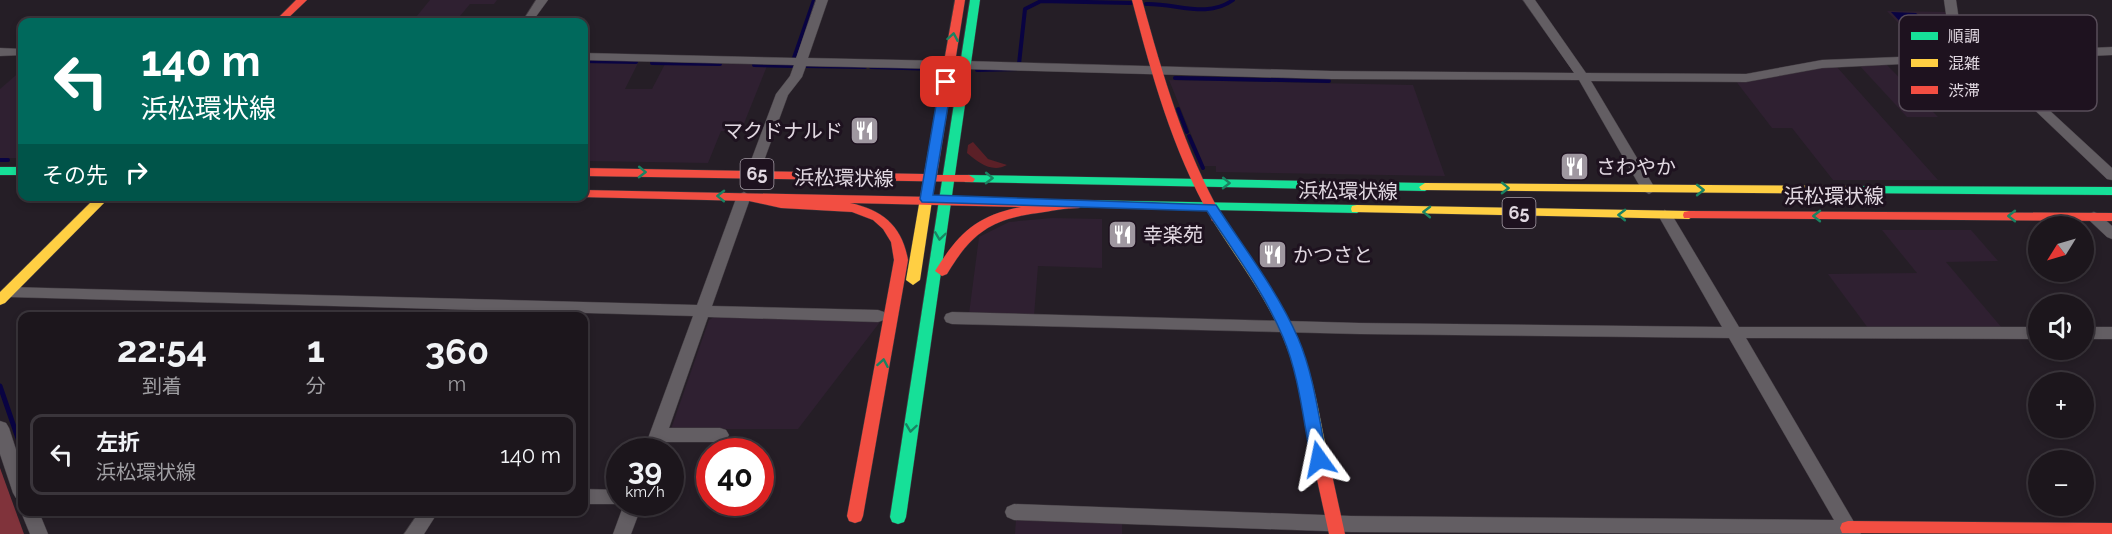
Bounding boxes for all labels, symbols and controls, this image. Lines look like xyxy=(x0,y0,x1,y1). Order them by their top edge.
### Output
legend xyxy=(1899,15,2097,111)
text: 順調 xyxy=(1948,27,1980,46)
one-way arrow xyxy=(947,32,959,41)
text: 140 m xyxy=(141,37,261,86)
icon: left xyxy=(42,42,120,120)
text: 混雑 xyxy=(1948,54,1980,73)
pin xyxy=(920,56,971,107)
icon: arrive xyxy=(929,65,962,98)
text: 渋滞 xyxy=(1948,81,1980,100)
text: 浜松環状線 xyxy=(141,93,276,124)
restaurant icon: マクドナルド xyxy=(848,115,880,147)
place label: マクドナルド xyxy=(723,119,843,143)
restaurant icon: さわやか xyxy=(1559,151,1591,183)
place label: さわやか xyxy=(1596,155,1676,179)
icon: right xyxy=(120,156,153,189)
road number: 65 xyxy=(740,159,774,189)
text: その先 xyxy=(42,162,108,188)
street label: 浜松環状線 xyxy=(794,165,894,191)
one-way arrow xyxy=(637,166,646,179)
one-way arrow xyxy=(984,172,993,185)
one-way arrow xyxy=(1221,176,1230,189)
street label: 浜松環状線 xyxy=(1298,178,1398,204)
one-way arrow xyxy=(1500,182,1509,194)
one-way arrow xyxy=(1695,184,1704,196)
street label: 浜松環状線 xyxy=(1784,184,1884,208)
one-way arrow xyxy=(716,190,725,202)
road number: 65 xyxy=(1502,198,1536,228)
one-way arrow xyxy=(1422,205,1431,218)
one-way arrow xyxy=(1617,209,1626,221)
one-way arrow xyxy=(1812,210,1821,222)
one-way arrow xyxy=(2007,210,2016,222)
north arrow xyxy=(2028,216,2094,282)
map controls xyxy=(2028,216,2094,516)
restaurant icon: 幸楽苑 xyxy=(1106,219,1138,251)
place label: 幸楽苑 xyxy=(1143,223,1203,247)
one-way arrow xyxy=(934,231,946,240)
restaurant icon: かつさと xyxy=(1256,239,1288,271)
place label: かつさと xyxy=(1293,243,1373,267)
button: sound xyxy=(2028,294,2094,360)
text: 22:54 xyxy=(117,328,207,370)
text: 1 xyxy=(307,328,325,370)
text: 360 xyxy=(425,330,489,372)
one-way arrow xyxy=(876,358,888,367)
text: m xyxy=(448,372,466,396)
button: + xyxy=(2028,372,2094,438)
text: 到着 xyxy=(142,374,182,398)
text: 分 xyxy=(306,374,326,398)
one-way arrow xyxy=(906,424,918,433)
position arrow xyxy=(1287,427,1351,491)
text: 左折 xyxy=(96,429,140,455)
icon: left xyxy=(45,438,78,471)
speed limit sign: 40 xyxy=(696,438,774,516)
text: 140 m xyxy=(500,442,561,468)
button: − xyxy=(2028,450,2094,516)
text: 39 xyxy=(628,452,662,487)
text: 浜松環状線 xyxy=(96,460,196,484)
text: km/h xyxy=(625,483,665,501)

